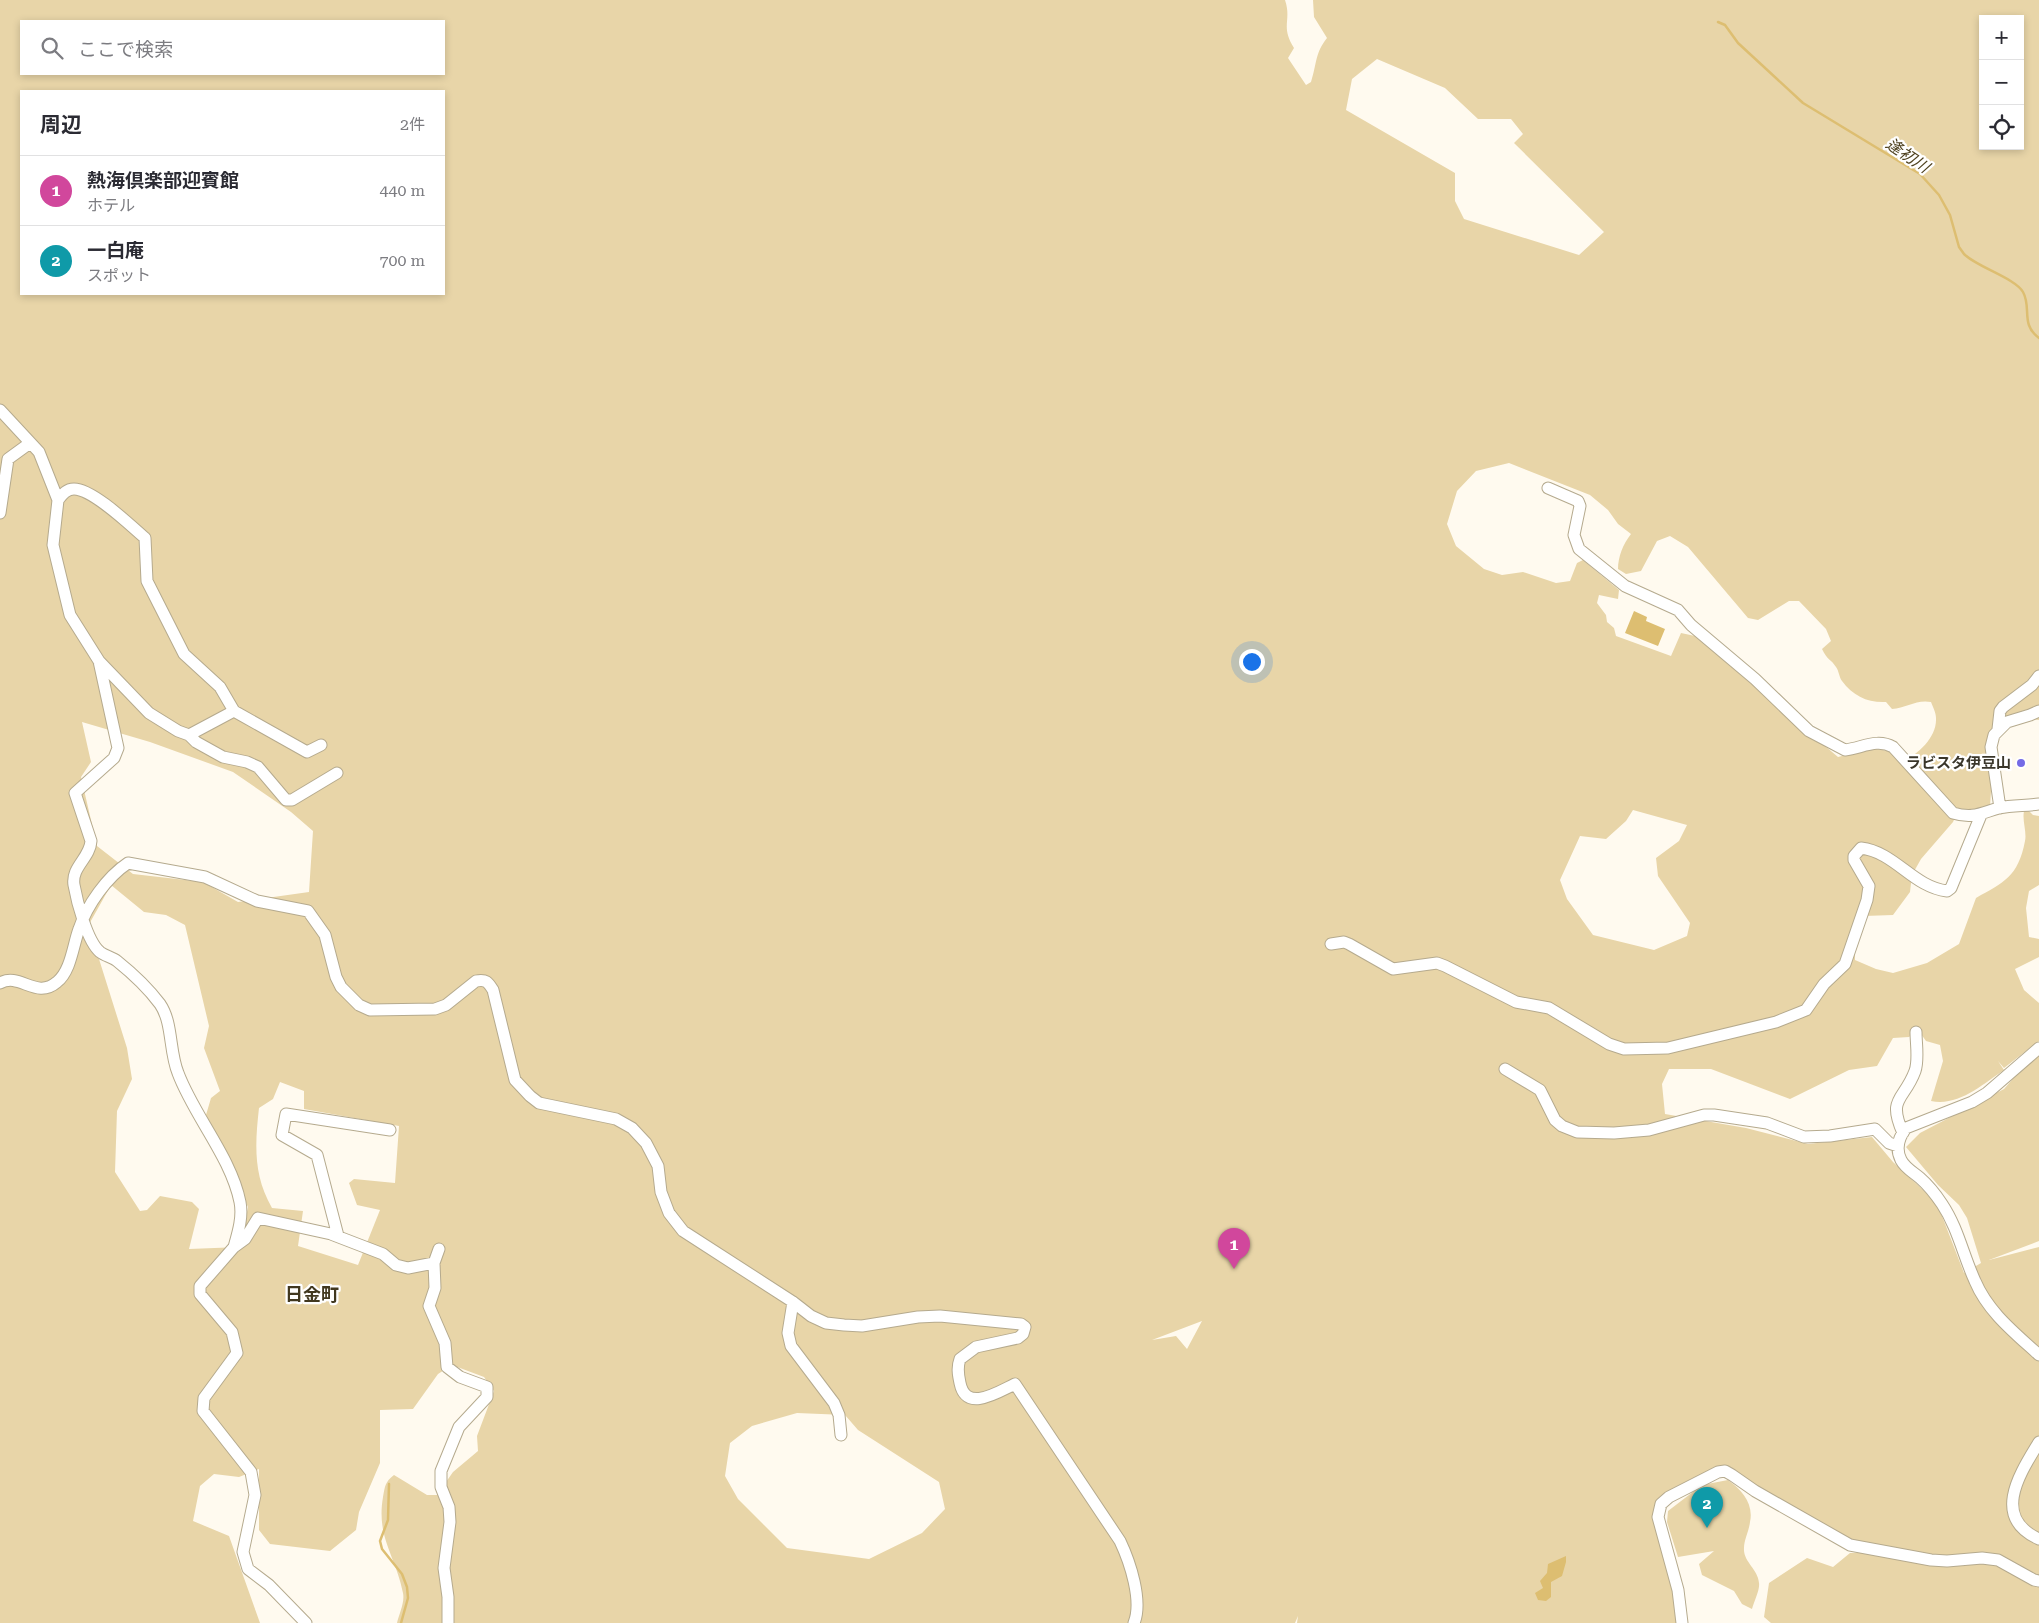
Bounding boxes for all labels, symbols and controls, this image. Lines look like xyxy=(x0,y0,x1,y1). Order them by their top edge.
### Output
map controls xyxy=(1979,15,2024,150)
button: + xyxy=(1979,15,2024,60)
search box xyxy=(20,20,445,75)
icon: search xyxy=(38,34,66,62)
text: ここで検索 xyxy=(78,38,173,61)
button: − xyxy=(1979,60,2024,105)
button: locate xyxy=(1979,105,2024,150)
text: 周辺 xyxy=(40,113,82,137)
text: 2件 xyxy=(400,115,425,134)
water label: 逢初川 xyxy=(1883,134,1935,178)
text: 熱海倶楽部迎賓館 xyxy=(87,169,239,192)
text: 1 xyxy=(52,181,60,200)
text: 440 m xyxy=(379,181,425,200)
text: ホテル xyxy=(87,196,135,215)
text: 一白庵 xyxy=(87,239,144,262)
text: 2 xyxy=(52,251,60,270)
text: 700 m xyxy=(379,251,425,270)
text: スポット xyxy=(87,266,151,285)
your location xyxy=(1239,649,1265,675)
place label: ラビスタ伊豆山 xyxy=(1906,754,2011,772)
marker: ラビスタ伊豆山 xyxy=(2015,757,2027,769)
pin: 1 xyxy=(1218,1228,1250,1269)
district label: 日金町 xyxy=(285,1284,339,1305)
pin: 2 xyxy=(1691,1487,1723,1528)

